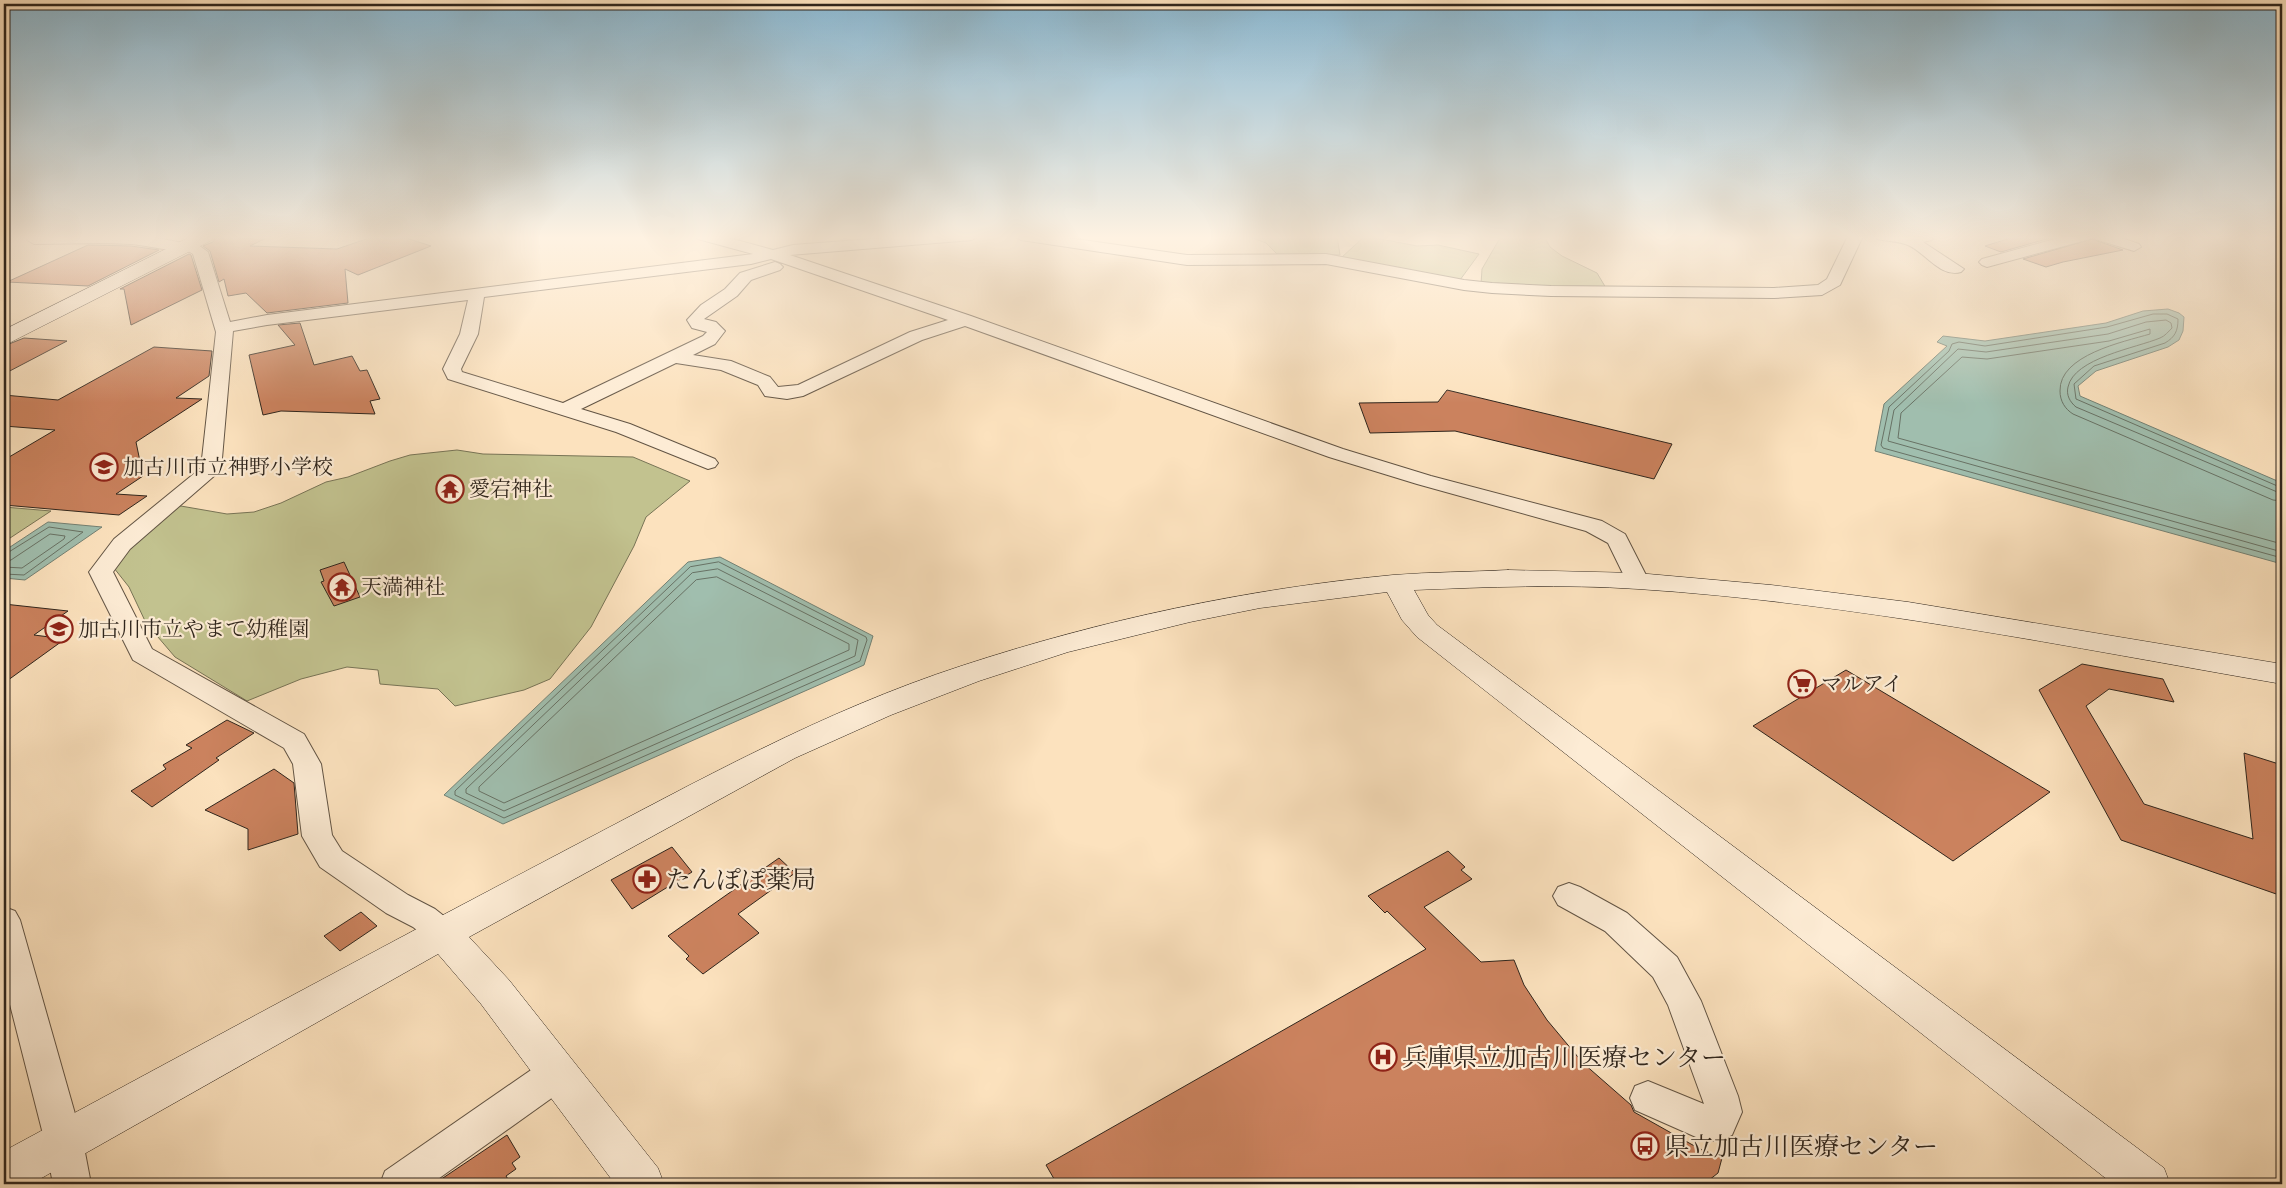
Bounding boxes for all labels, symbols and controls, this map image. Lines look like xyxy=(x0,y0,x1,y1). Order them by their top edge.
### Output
school or university icon: 加古川市立神野小学校 xyxy=(89,452,119,482)
place label: 加古川市立神野小学校 xyxy=(123,455,333,481)
temple icon: 愛宕神社 xyxy=(435,474,465,504)
place label: 愛宕神社 xyxy=(469,477,553,503)
temple icon: 天満神社 xyxy=(327,572,357,602)
place label: 天満神社 xyxy=(361,575,445,601)
school or university icon: 加古川市立やまて幼稚園 xyxy=(44,614,74,644)
place label: 加古川市立やまて幼稚園 xyxy=(78,617,309,643)
supermarket icon: マルアイ xyxy=(1787,669,1817,699)
place label: マルアイ xyxy=(1821,672,1903,698)
pharmacy icon: たんぽぽ薬局 xyxy=(632,864,662,894)
place label: たんぽぽ薬局 xyxy=(666,865,816,896)
hospital icon: 兵庫県立加古川医療センター xyxy=(1368,1042,1398,1072)
place label: 兵庫県立加古川医療センター xyxy=(1402,1043,1726,1074)
bus stop icon: 県立加古川医療センター xyxy=(1630,1131,1660,1161)
place label: 県立加古川医療センター xyxy=(1664,1132,1938,1163)

